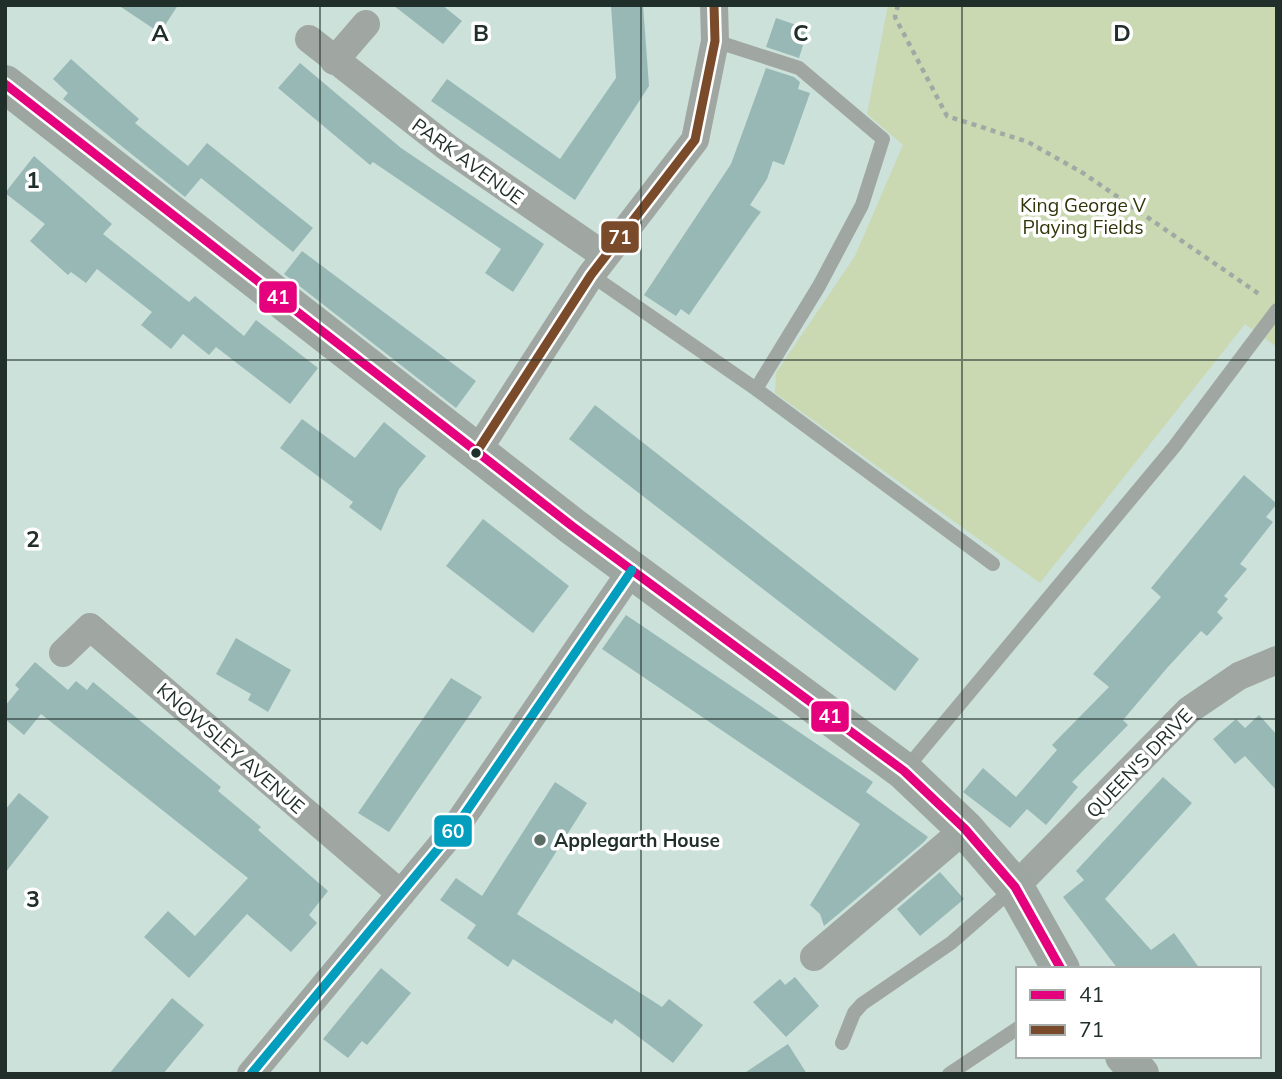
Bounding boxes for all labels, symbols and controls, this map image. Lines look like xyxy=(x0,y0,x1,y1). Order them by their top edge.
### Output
text: A xyxy=(151,18,169,47)
text: B xyxy=(473,18,489,47)
text: C xyxy=(793,18,809,47)
text: D xyxy=(1113,18,1131,47)
street label: PARK AVENUE xyxy=(408,113,528,209)
text: 1 xyxy=(26,165,40,194)
park label: King George V Playing Fields xyxy=(1020,193,1147,239)
line badge: 71 xyxy=(600,220,640,254)
text: 71 xyxy=(609,225,631,249)
line badge: 41 xyxy=(258,280,298,314)
text: 41 xyxy=(267,285,289,309)
unlabelled marker xyxy=(469,446,483,460)
text: 2 xyxy=(26,524,40,553)
street label: KNOWSLEY AVENUE xyxy=(152,677,310,819)
line badge: 41 xyxy=(810,700,850,733)
street label: QUEEN'S DRIVE xyxy=(1081,703,1197,823)
text: 41 xyxy=(819,704,841,728)
line badge: 60 xyxy=(433,814,473,848)
text: 60 xyxy=(442,819,464,843)
place label: Applegarth House xyxy=(554,828,720,852)
marker: Applegarth House xyxy=(532,832,548,848)
text: 3 xyxy=(26,884,40,913)
legend xyxy=(1016,967,1261,1058)
text: 41 xyxy=(1079,981,1104,1007)
text: 71 xyxy=(1079,1016,1104,1042)

